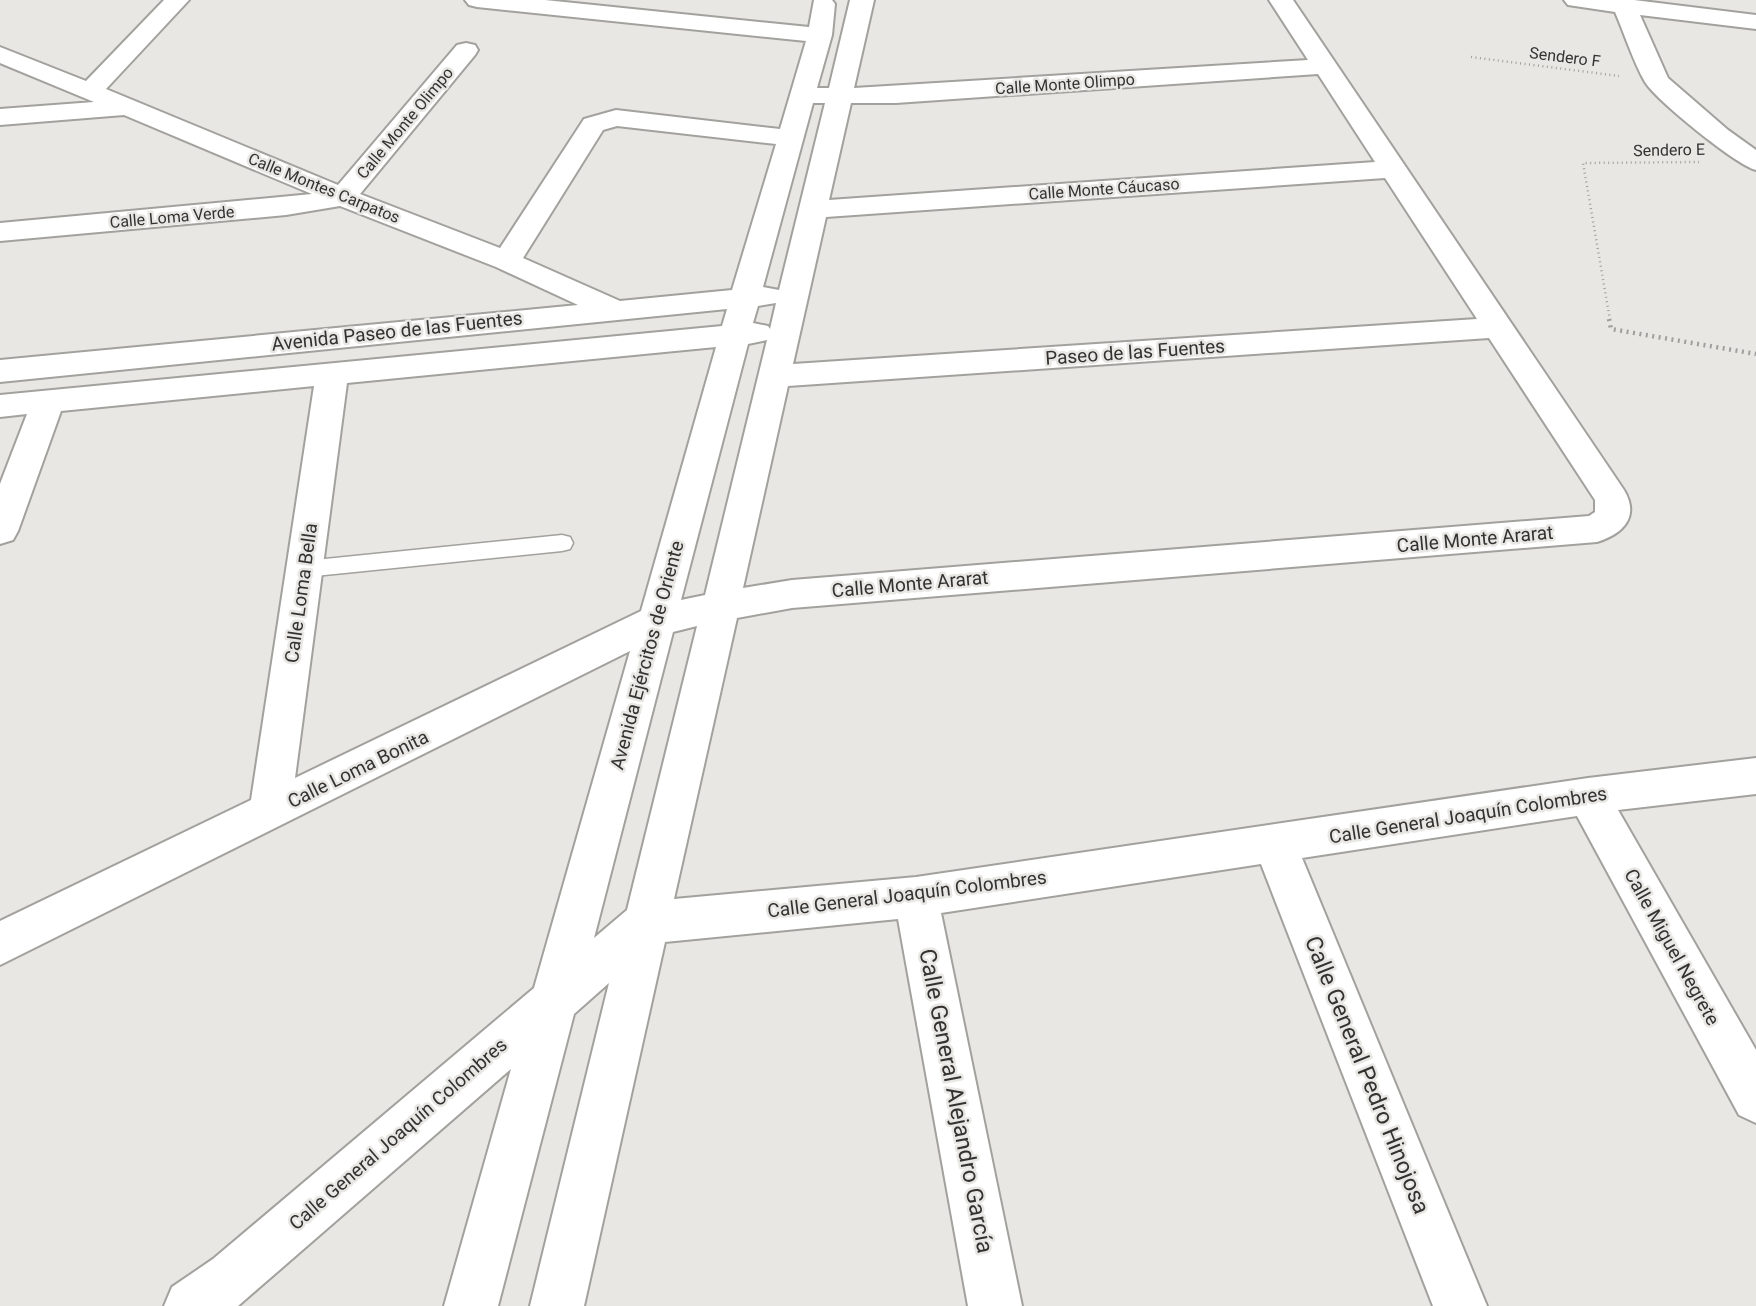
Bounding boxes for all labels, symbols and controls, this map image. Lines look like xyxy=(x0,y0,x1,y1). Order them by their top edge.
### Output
street label: Sendero F xyxy=(1528,43,1602,71)
street label: Calle Monte Olimpo xyxy=(353,63,457,183)
street label: Calle Monte Olimpo xyxy=(995,70,1135,98)
street label: Sendero E xyxy=(1633,140,1705,160)
street label: Calle Montes Carpatos xyxy=(245,149,403,227)
street label: Calle Monte Cáucaso xyxy=(1028,174,1180,204)
street label: Calle Loma Verde xyxy=(109,202,235,232)
street label: Avenida Paseo de las Fuentes xyxy=(270,306,524,356)
street label: Paseo de las Fuentes xyxy=(1044,334,1226,370)
street label: Calle Monte Ararat xyxy=(1396,521,1554,557)
street label: Calle Loma Bella xyxy=(280,522,322,664)
street label: Avenida Ejércitos de Oriente xyxy=(605,538,689,772)
street label: Calle Monte Ararat xyxy=(831,566,989,602)
street label: Calle Loma Bonita xyxy=(284,725,432,813)
street label: Calle General Joaquín Colombres xyxy=(1327,782,1609,848)
street label: Calle General Joaquín Colombres xyxy=(766,865,1048,923)
street label: Calle Miguel Negrete xyxy=(1619,865,1725,1029)
street label: Calle General Pedro Hinojosa xyxy=(1299,932,1435,1218)
street label: Calle General Alejandro García xyxy=(913,947,999,1255)
street label: Calle General Joaquín Colombres xyxy=(284,1033,512,1235)

